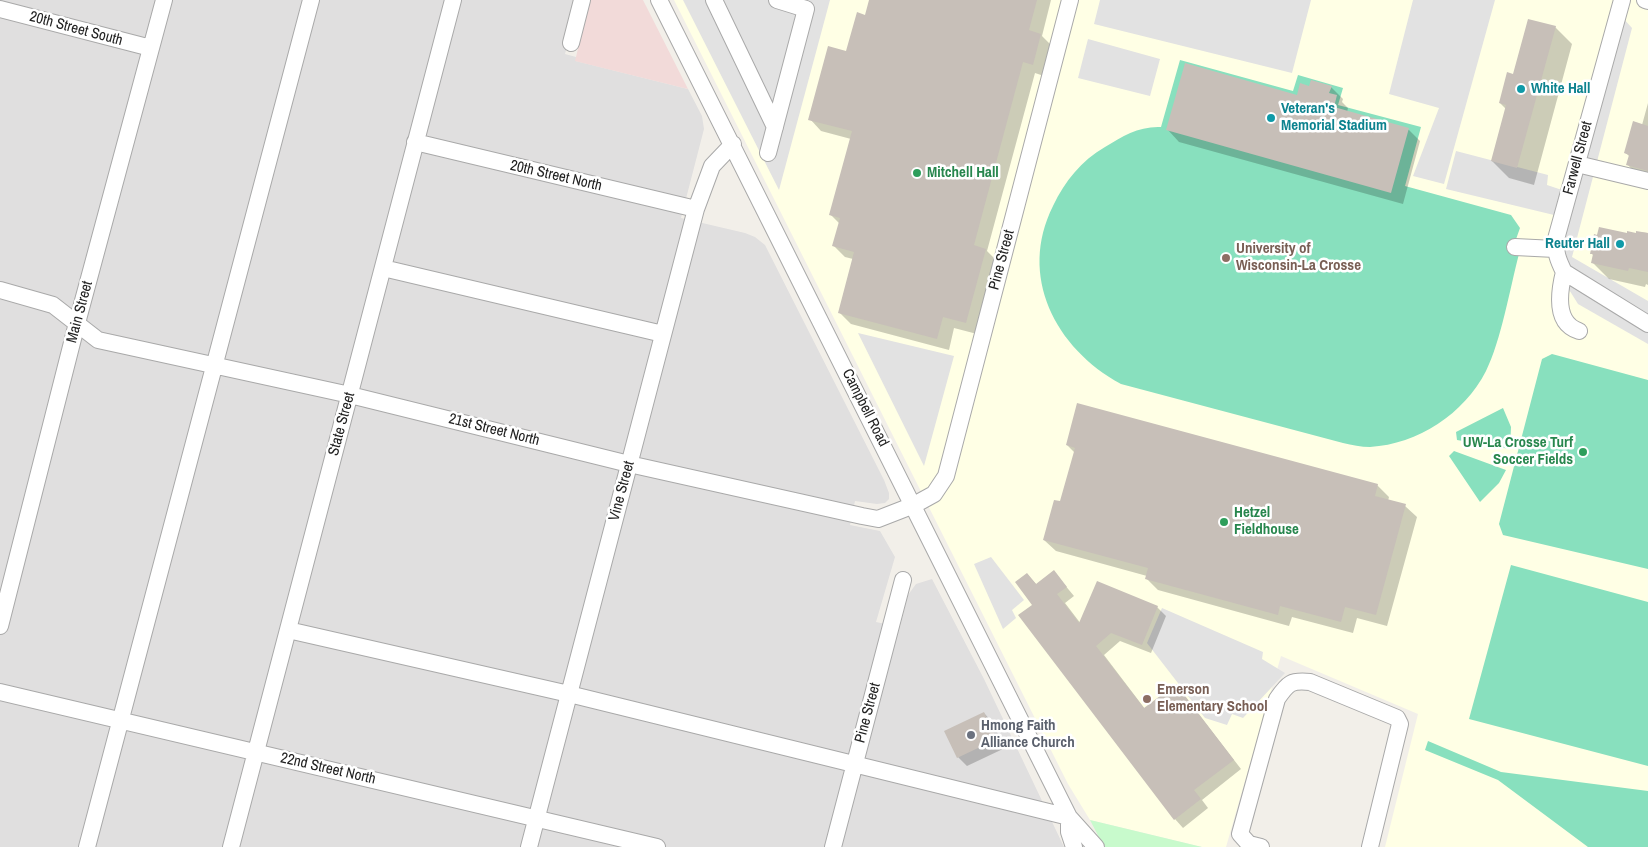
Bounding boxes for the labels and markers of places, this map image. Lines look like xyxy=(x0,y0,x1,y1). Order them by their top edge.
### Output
place label: White Hall xyxy=(1531,80,1590,98)
marker: White Hall xyxy=(1515,83,1527,95)
place label: Veteran's Memorial Stadium xyxy=(1281,100,1387,135)
marker: Veteran's Memorial Stadium xyxy=(1265,112,1277,124)
place label: Mitchell Hall xyxy=(927,164,999,182)
marker: Mitchell Hall xyxy=(911,167,923,179)
place label: Reuter Hall xyxy=(1545,235,1610,253)
marker: Reuter Hall xyxy=(1614,238,1626,250)
place label: University of Wisconsin-La Crosse xyxy=(1236,240,1361,275)
marker: University of Wisconsin-La Crosse xyxy=(1220,252,1232,264)
place label: UW-La Crosse Turf Soccer Fields xyxy=(1463,434,1573,469)
marker: UW-La Crosse Turf Soccer Fields xyxy=(1577,446,1589,458)
place label: Hetzel Fieldhouse xyxy=(1234,504,1299,539)
marker: Hetzel Fieldhouse xyxy=(1218,516,1230,528)
place label: Emerson Elementary School xyxy=(1157,681,1268,716)
marker: Emerson Elementary School xyxy=(1141,693,1153,705)
place label: Hmong Faith Alliance Church xyxy=(981,717,1075,752)
marker: Hmong Faith Alliance Church xyxy=(965,729,977,741)

